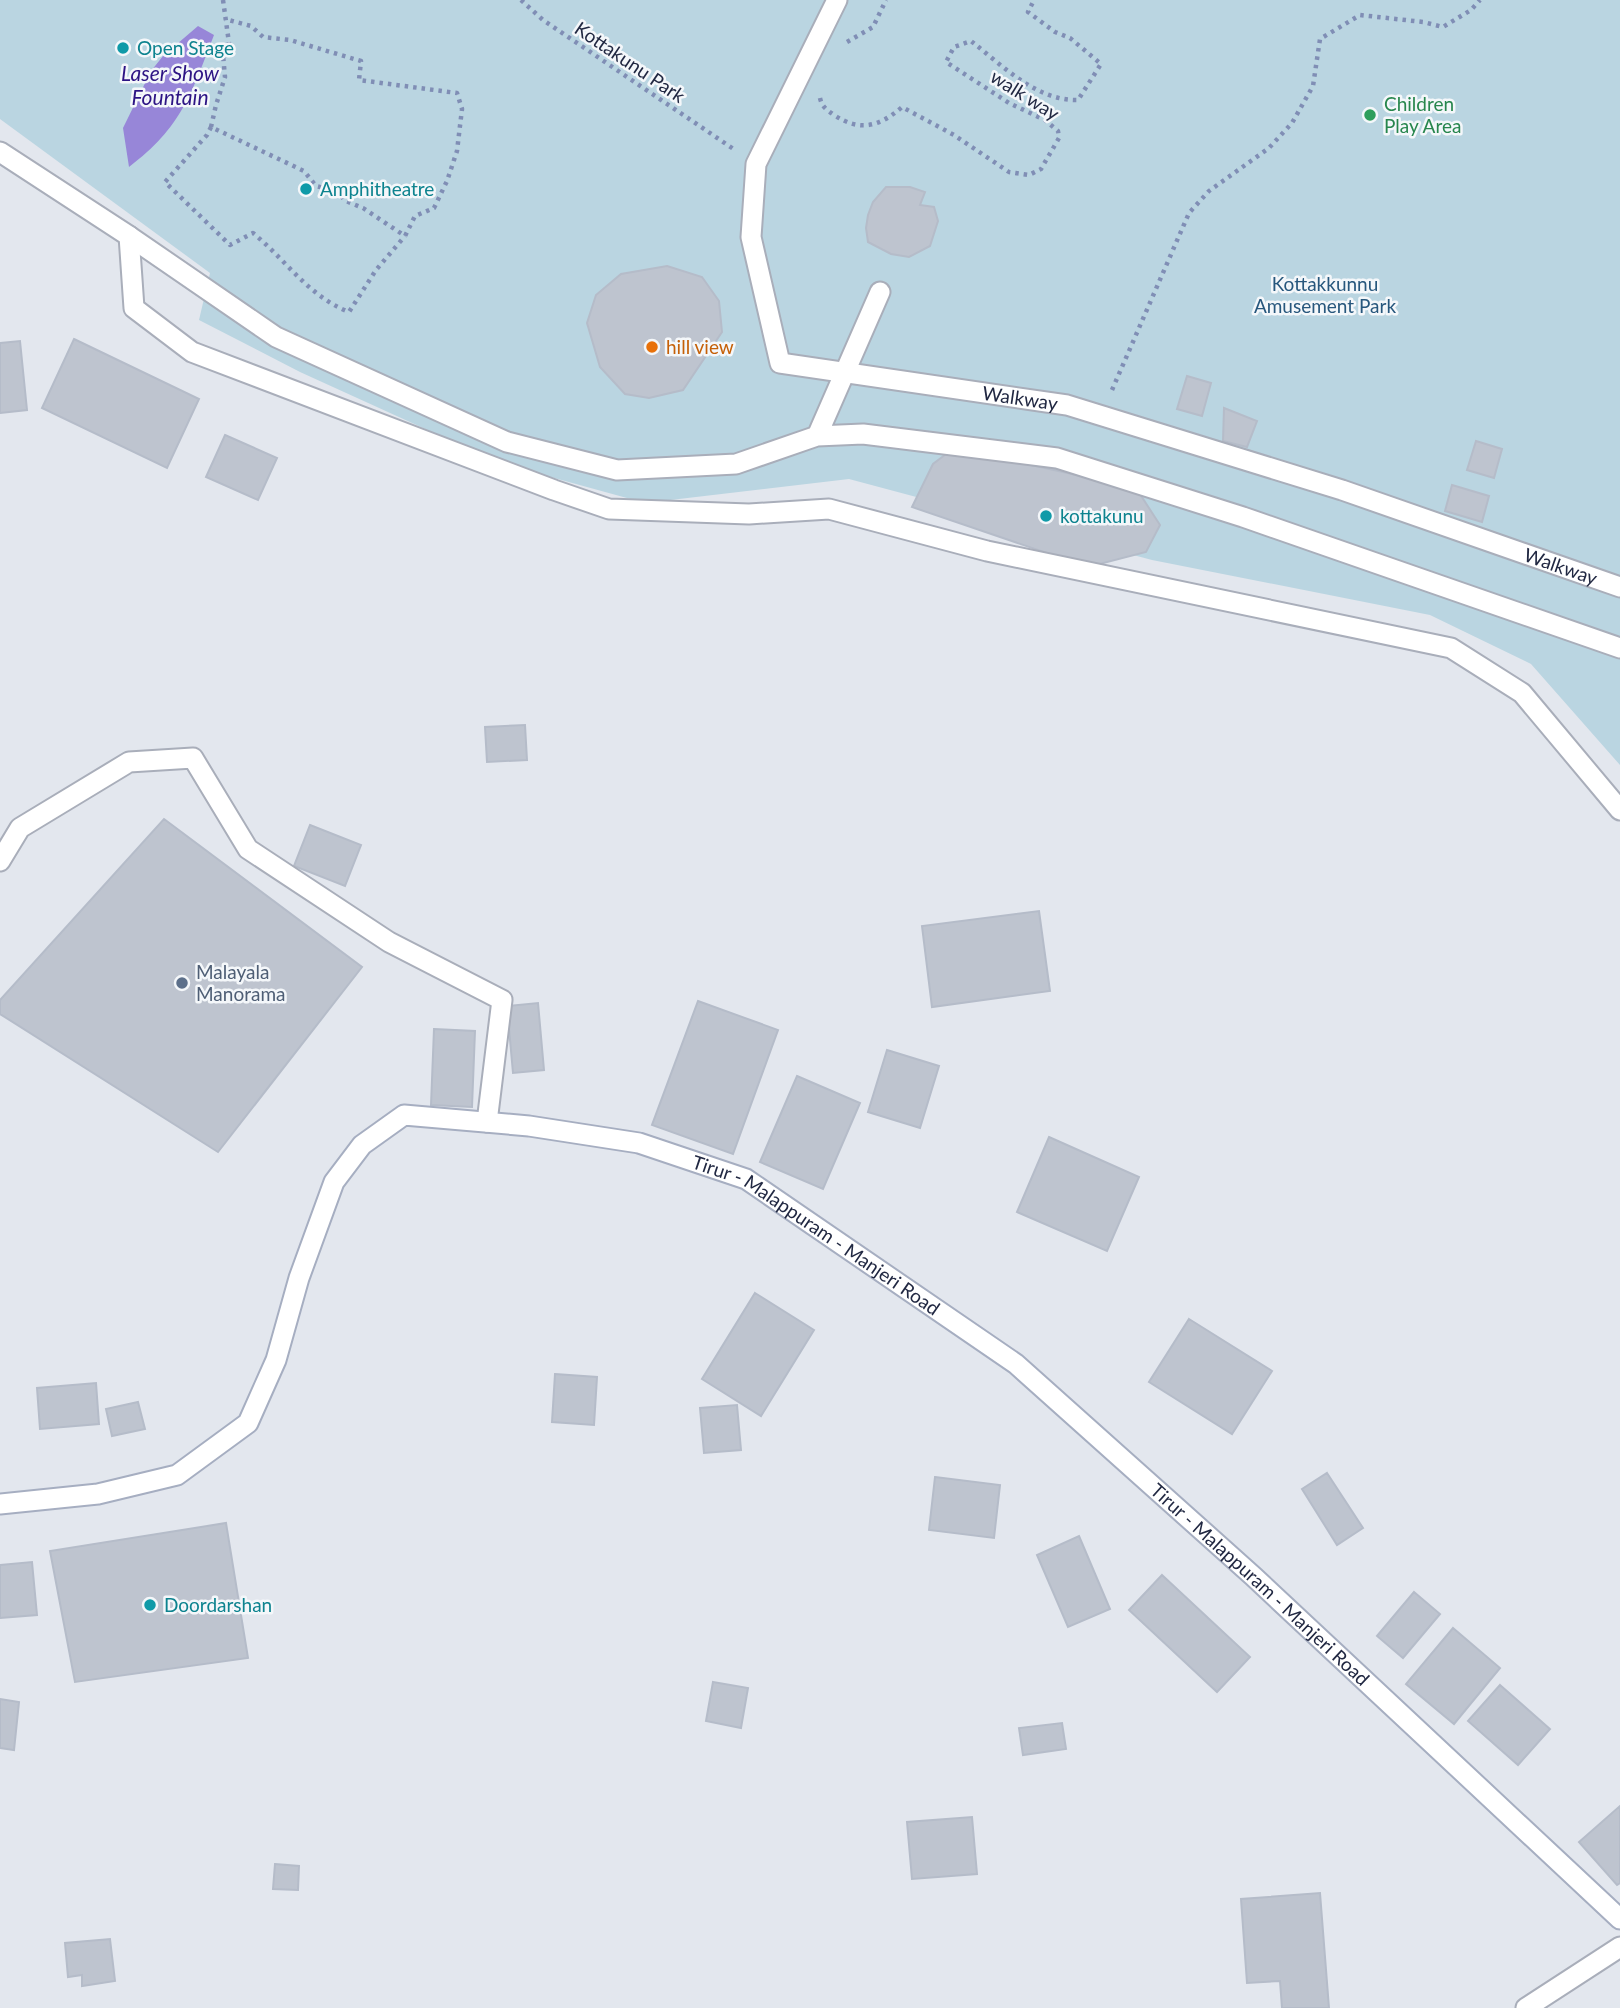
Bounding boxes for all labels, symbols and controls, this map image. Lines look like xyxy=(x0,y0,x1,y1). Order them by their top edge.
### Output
street label: Kottakunu Park xyxy=(571,16,690,107)
place label: Open Stage xyxy=(137,36,234,59)
marker: Open Stage xyxy=(115,40,131,56)
water label: Laser Show Fountain xyxy=(121,60,220,109)
street label: walk way xyxy=(987,65,1064,125)
place label: Children Play Area xyxy=(1384,92,1461,137)
marker: Children Play Area xyxy=(1362,107,1378,123)
place label: Amphitheatre xyxy=(320,177,434,200)
marker: Amphitheatre xyxy=(298,181,314,197)
park label: Kottakkunnu Amusement Park xyxy=(1254,272,1396,317)
place label: hill view xyxy=(666,335,734,358)
marker: hill view xyxy=(644,339,660,355)
street label: Walkway xyxy=(981,381,1060,415)
place label: kottakunu xyxy=(1060,504,1144,527)
marker: kottakunu xyxy=(1038,508,1054,524)
street label: Walkway xyxy=(1521,542,1601,589)
place label: Malayala Manorama xyxy=(196,960,285,1005)
marker: Malayala Manorama xyxy=(174,975,190,991)
street label: Tirur - Malappuram - Manjeri Road xyxy=(689,1150,945,1319)
street label: Tirur - Malappuram - Manjeri Road xyxy=(1146,1478,1375,1690)
place label: Doordarshan xyxy=(164,1593,272,1616)
marker: Doordarshan xyxy=(142,1597,158,1613)

